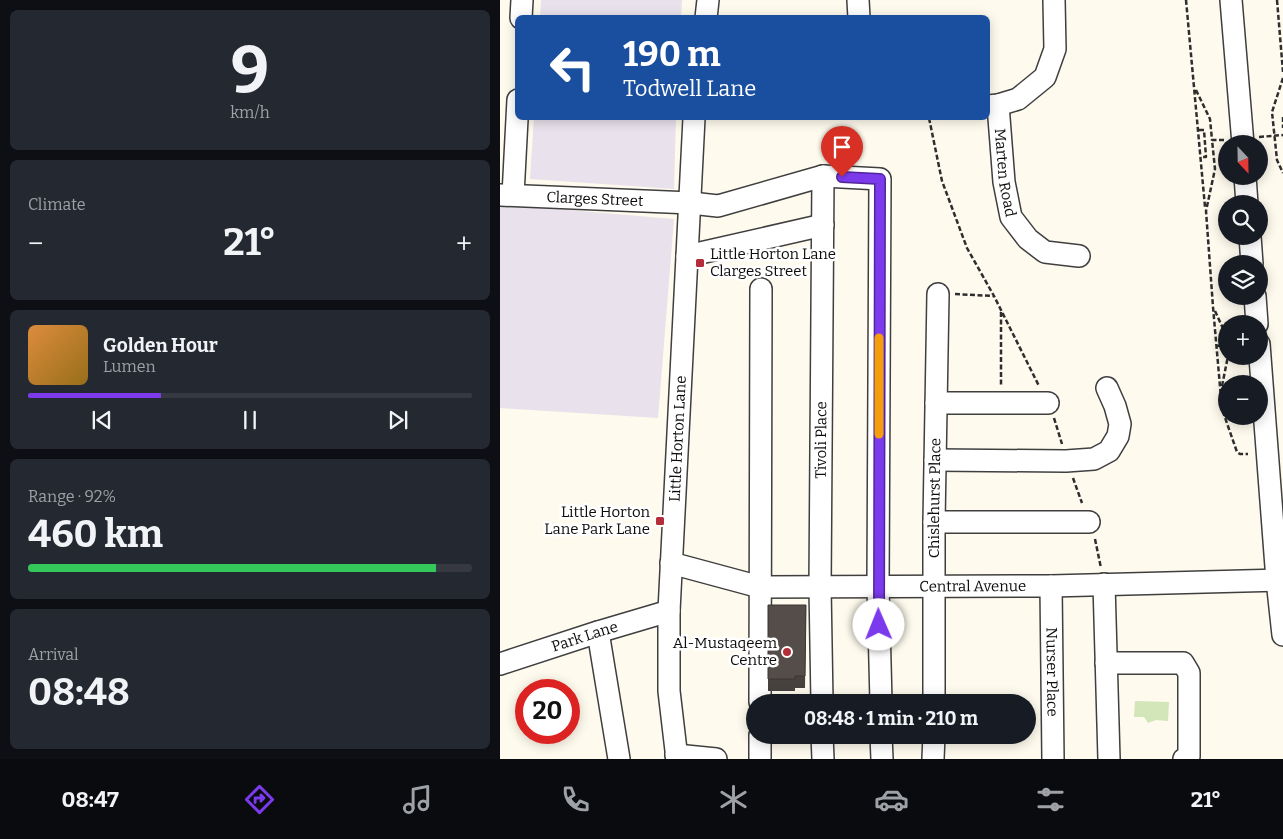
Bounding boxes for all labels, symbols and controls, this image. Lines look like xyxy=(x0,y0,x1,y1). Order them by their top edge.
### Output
text: 9 xyxy=(231,31,269,109)
text: 190 m xyxy=(623,33,721,75)
icon: left xyxy=(540,35,605,100)
text: Todwell Lane xyxy=(623,75,756,102)
text: km/h xyxy=(230,103,270,122)
pin xyxy=(821,126,863,177)
street label: Marten Road xyxy=(991,128,1020,219)
icon: arrive xyxy=(828,133,856,161)
north arrow xyxy=(1218,135,1268,185)
map controls xyxy=(1218,135,1268,425)
street label: Clarges Street xyxy=(546,188,644,210)
text: Climate xyxy=(28,195,86,214)
button: search xyxy=(1218,195,1268,245)
text: 21° xyxy=(223,219,276,265)
text: − xyxy=(28,227,43,260)
text: + xyxy=(456,227,472,260)
place label: Little Horton Lane Clarges Street xyxy=(710,245,836,280)
button: layers xyxy=(1218,255,1268,305)
marker: Little Horton Lane Clarges Street xyxy=(694,257,706,269)
button: + xyxy=(1218,315,1268,365)
text: Golden Hour xyxy=(103,334,218,357)
text: Lumen xyxy=(103,357,156,376)
street label: Little Horton Lane xyxy=(666,375,690,502)
button: − xyxy=(1218,375,1268,425)
street label: Tivoli Place xyxy=(812,401,830,479)
icon: previous xyxy=(88,406,116,434)
icon: pause xyxy=(236,406,264,434)
icon: next xyxy=(384,406,412,434)
street label: Chislehurst Place xyxy=(925,438,944,558)
text: Range · 92% xyxy=(28,487,116,506)
place label: Little Horton Lane Park Lane xyxy=(544,503,651,538)
text: 460 km xyxy=(28,511,163,557)
marker: Little Horton Lane Park Lane xyxy=(654,515,666,527)
street label: Central Avenue xyxy=(919,577,1026,595)
position arrow xyxy=(852,598,904,650)
street label: Park Lane xyxy=(549,618,620,656)
street label: Nurser Place xyxy=(1042,627,1062,717)
place label: Al-Mustaqeem Centre xyxy=(673,634,778,669)
text: Arrival xyxy=(28,645,79,664)
marker: Al-Mustaqeem Centre xyxy=(781,646,793,658)
text: 08:48 xyxy=(28,669,130,715)
speed limit sign: 20 xyxy=(515,679,580,744)
text: 08:48 · 1 min · 210 m xyxy=(804,707,978,730)
icon: directions xyxy=(242,782,277,817)
icon: music xyxy=(400,782,435,817)
icon: phone xyxy=(558,782,593,817)
icon: climate xyxy=(716,782,751,817)
icon: car xyxy=(874,782,909,817)
icon: filters xyxy=(1033,782,1068,817)
text: 08:47 xyxy=(62,786,119,813)
text: 21° xyxy=(1191,786,1221,813)

